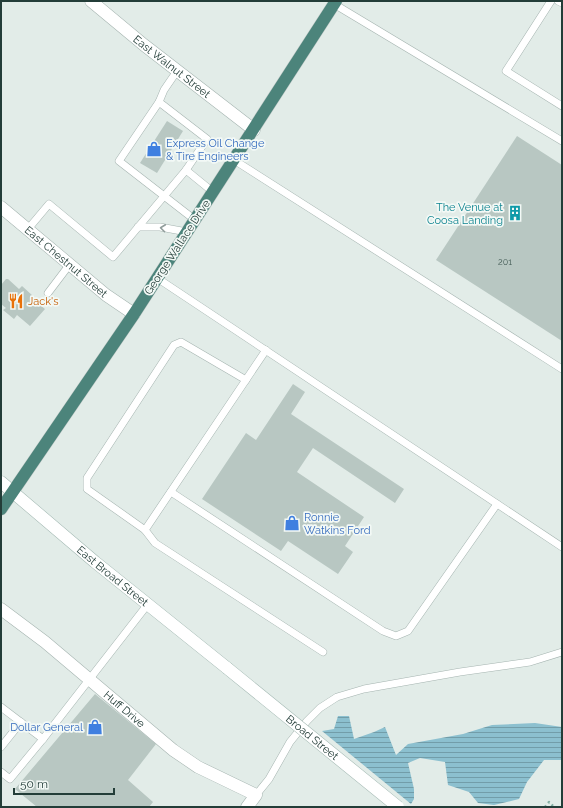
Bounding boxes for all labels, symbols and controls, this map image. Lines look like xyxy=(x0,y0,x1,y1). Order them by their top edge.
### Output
street label: East Walnut Street xyxy=(130,33,213,101)
place label: Express Oil Change & Tire Engineers xyxy=(166,137,265,163)
shop icon: Express Oil Change & Tire Engineers xyxy=(145,140,163,158)
street label: George Wallace Drive xyxy=(142,197,213,297)
place label: The Venue at Coosa Landing xyxy=(427,201,503,227)
building icon: The Venue at Coosa Landing xyxy=(506,204,524,222)
street label: East Chestnut Street xyxy=(22,224,110,301)
one-way arrow xyxy=(160,224,166,233)
house number: 201 xyxy=(498,257,512,267)
restaurant icon: Jack's xyxy=(7,292,25,310)
place label: Jack's xyxy=(28,295,58,308)
place label: Ronnie Watkins Ford xyxy=(304,511,371,537)
shop icon: Ronnie Watkins Ford xyxy=(283,514,301,532)
street label: East Broad Street xyxy=(74,543,151,609)
street label: Huff Drive xyxy=(101,688,148,731)
street label: Broad Street xyxy=(283,713,341,763)
shop icon: Dollar General xyxy=(86,718,104,736)
place label: Dollar General xyxy=(10,721,83,734)
scale bar xyxy=(14,770,114,796)
text: 50 m xyxy=(20,777,48,791)

